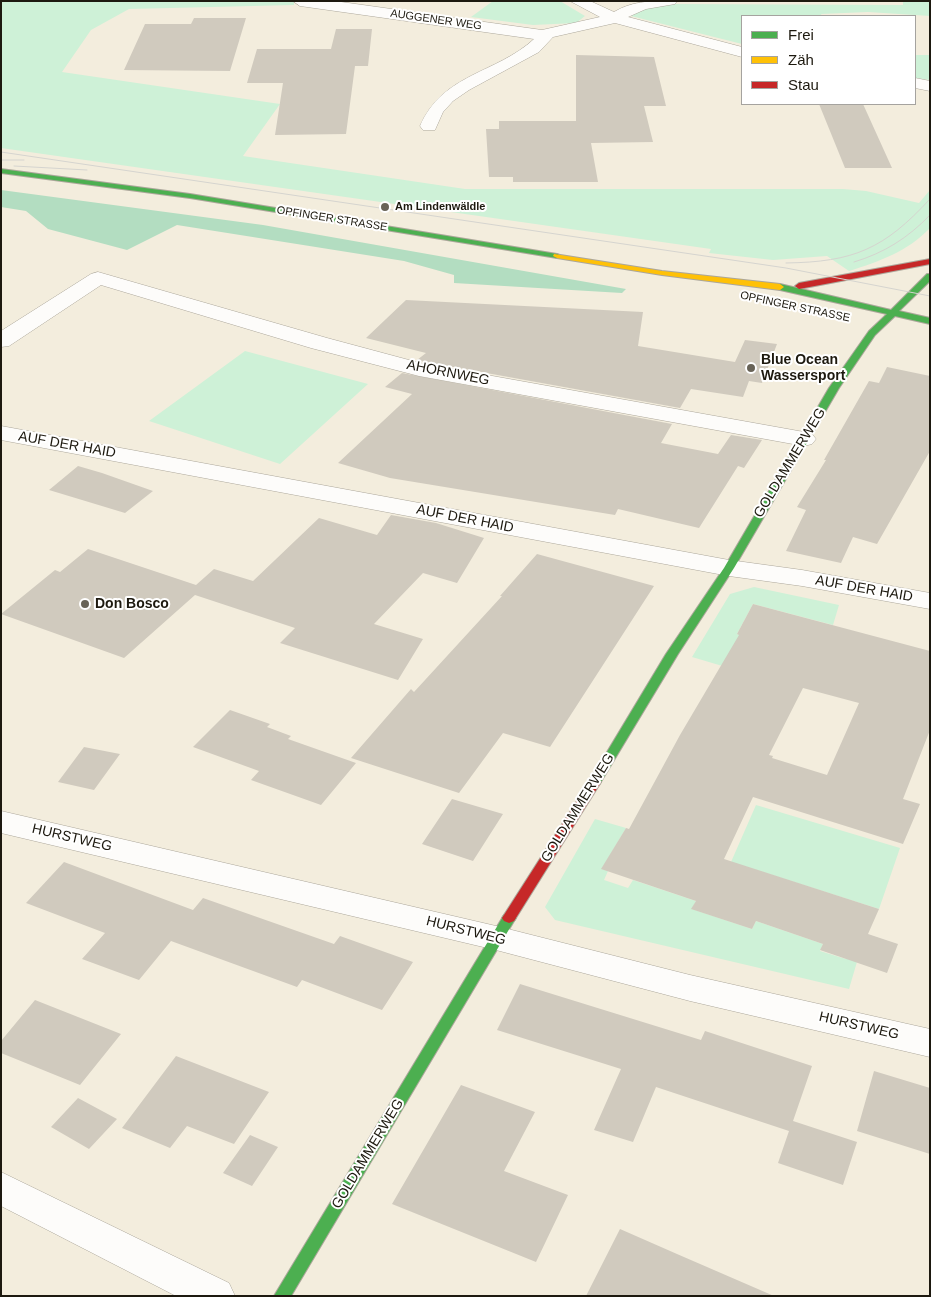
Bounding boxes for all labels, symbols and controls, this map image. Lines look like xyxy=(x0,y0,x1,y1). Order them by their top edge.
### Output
street label: AUGGENER WEG xyxy=(389,7,483,33)
legend xyxy=(741,15,916,105)
text: Frei xyxy=(788,26,814,43)
text: Zäh xyxy=(788,51,814,68)
text: Stau xyxy=(788,76,819,93)
place label: Am Lindenwäldle xyxy=(395,200,485,214)
marker: Am Lindenwäldle xyxy=(379,201,391,213)
street label: OPFINGER STRASSE xyxy=(276,204,388,234)
street label: OPFINGER STRASSE xyxy=(739,289,851,325)
place label: Blue Ocean Wassersport xyxy=(761,352,845,384)
street label: AHORNWEG xyxy=(405,357,491,389)
marker: Blue Ocean Wassersport xyxy=(745,362,757,374)
street label: GOLDAMMERWEG xyxy=(751,405,829,521)
street label: AUF DER HAID xyxy=(17,428,117,462)
street label: AUF DER HAID xyxy=(415,501,515,537)
street label: AUF DER HAID xyxy=(814,572,914,606)
place label: Don Bosco xyxy=(95,596,169,612)
marker: Don Bosco xyxy=(79,598,91,610)
street label: GOLDAMMERWEG xyxy=(538,751,618,865)
street label: HURSTWEG xyxy=(30,821,114,855)
street label: HURSTWEG xyxy=(424,913,508,949)
street label: HURSTWEG xyxy=(817,1009,901,1043)
street label: GOLDAMMERWEG xyxy=(329,1096,407,1212)

